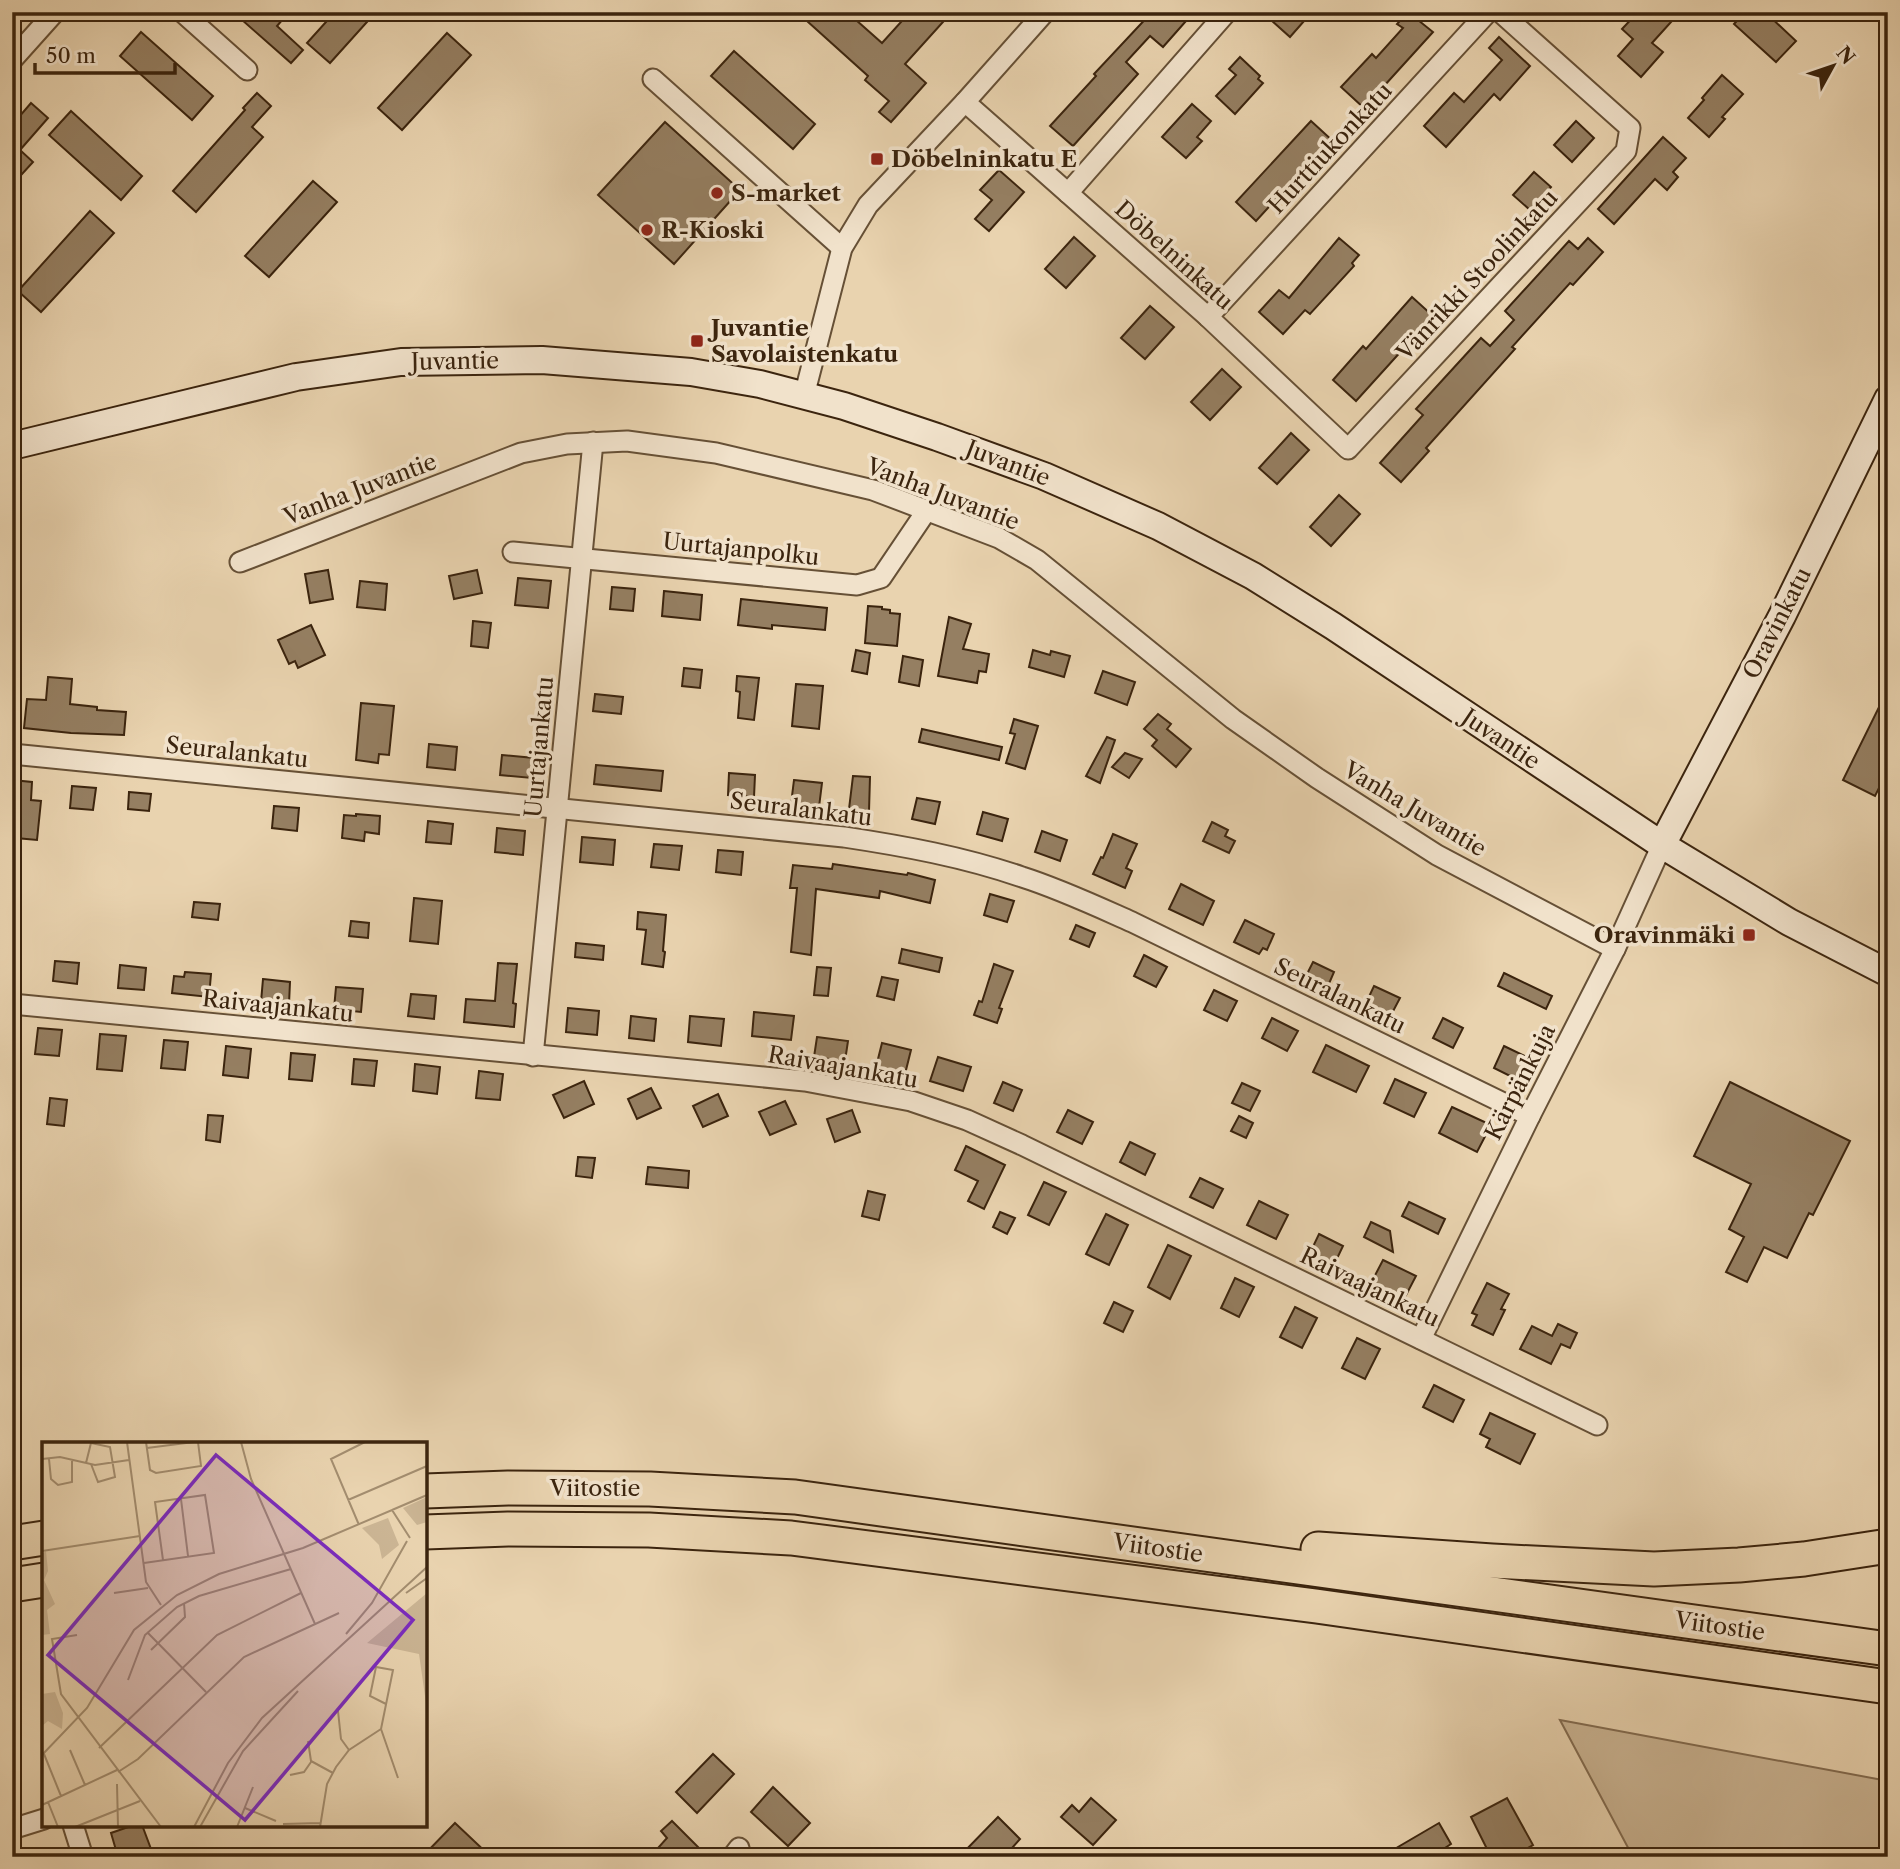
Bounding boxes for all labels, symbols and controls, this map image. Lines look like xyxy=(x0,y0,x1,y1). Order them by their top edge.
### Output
scale bar xyxy=(35,32,175,76)
north arrow xyxy=(1798,32,1868,102)
text: N xyxy=(1832,42,1860,69)
text: 50 m xyxy=(46,43,96,68)
street label: Hurttiukonkatu xyxy=(1262,77,1398,219)
place label: Döbelninkatu E xyxy=(891,145,1077,173)
marker: Döbelninkatu E xyxy=(869,151,885,167)
place label: S-market xyxy=(731,179,842,207)
street label: Vänrikki Stoolinkatu xyxy=(1390,184,1564,367)
marker: S-market xyxy=(709,185,725,201)
street label: Döbelninkatu xyxy=(1109,195,1239,315)
place label: R-Kioski xyxy=(661,216,764,244)
marker: R-Kioski xyxy=(639,222,655,238)
place label: Juvantie Savolaistenkatu xyxy=(707,314,898,368)
marker: Juvantie Savolaistenkatu xyxy=(689,333,705,349)
street label: Juvantie xyxy=(408,346,499,376)
street label: Juvantie xyxy=(959,433,1054,492)
street label: Vanha Juvantie xyxy=(279,447,440,531)
street label: Vanha Juvantie xyxy=(862,452,1023,536)
street label: Uurtajanpolku xyxy=(661,527,821,571)
street label: Oravinkatu xyxy=(1737,563,1817,683)
street label: Uurtajankatu xyxy=(519,675,559,819)
street label: Juvantie xyxy=(1454,701,1545,775)
street label: Seuralankatu xyxy=(164,731,310,773)
street label: Vanha Juvantie xyxy=(1338,755,1491,863)
street label: Seuralankatu xyxy=(728,786,874,832)
place label: Oravinmäki xyxy=(1594,921,1735,949)
marker: Oravinmäki xyxy=(1741,927,1757,943)
street label: Seuralankatu xyxy=(1270,952,1410,1040)
street label: Raivaajankatu xyxy=(201,984,355,1028)
street label: Kärpänkuja xyxy=(1479,1018,1562,1145)
street label: Raivaajankatu xyxy=(766,1040,920,1094)
street label: Raivaajankatu xyxy=(1296,1241,1444,1333)
inset map xyxy=(42,1442,427,1827)
street label: Viitostie xyxy=(549,1474,640,1502)
street label: Viitostie xyxy=(1110,1528,1205,1568)
street label: Viitostie xyxy=(1672,1606,1767,1646)

